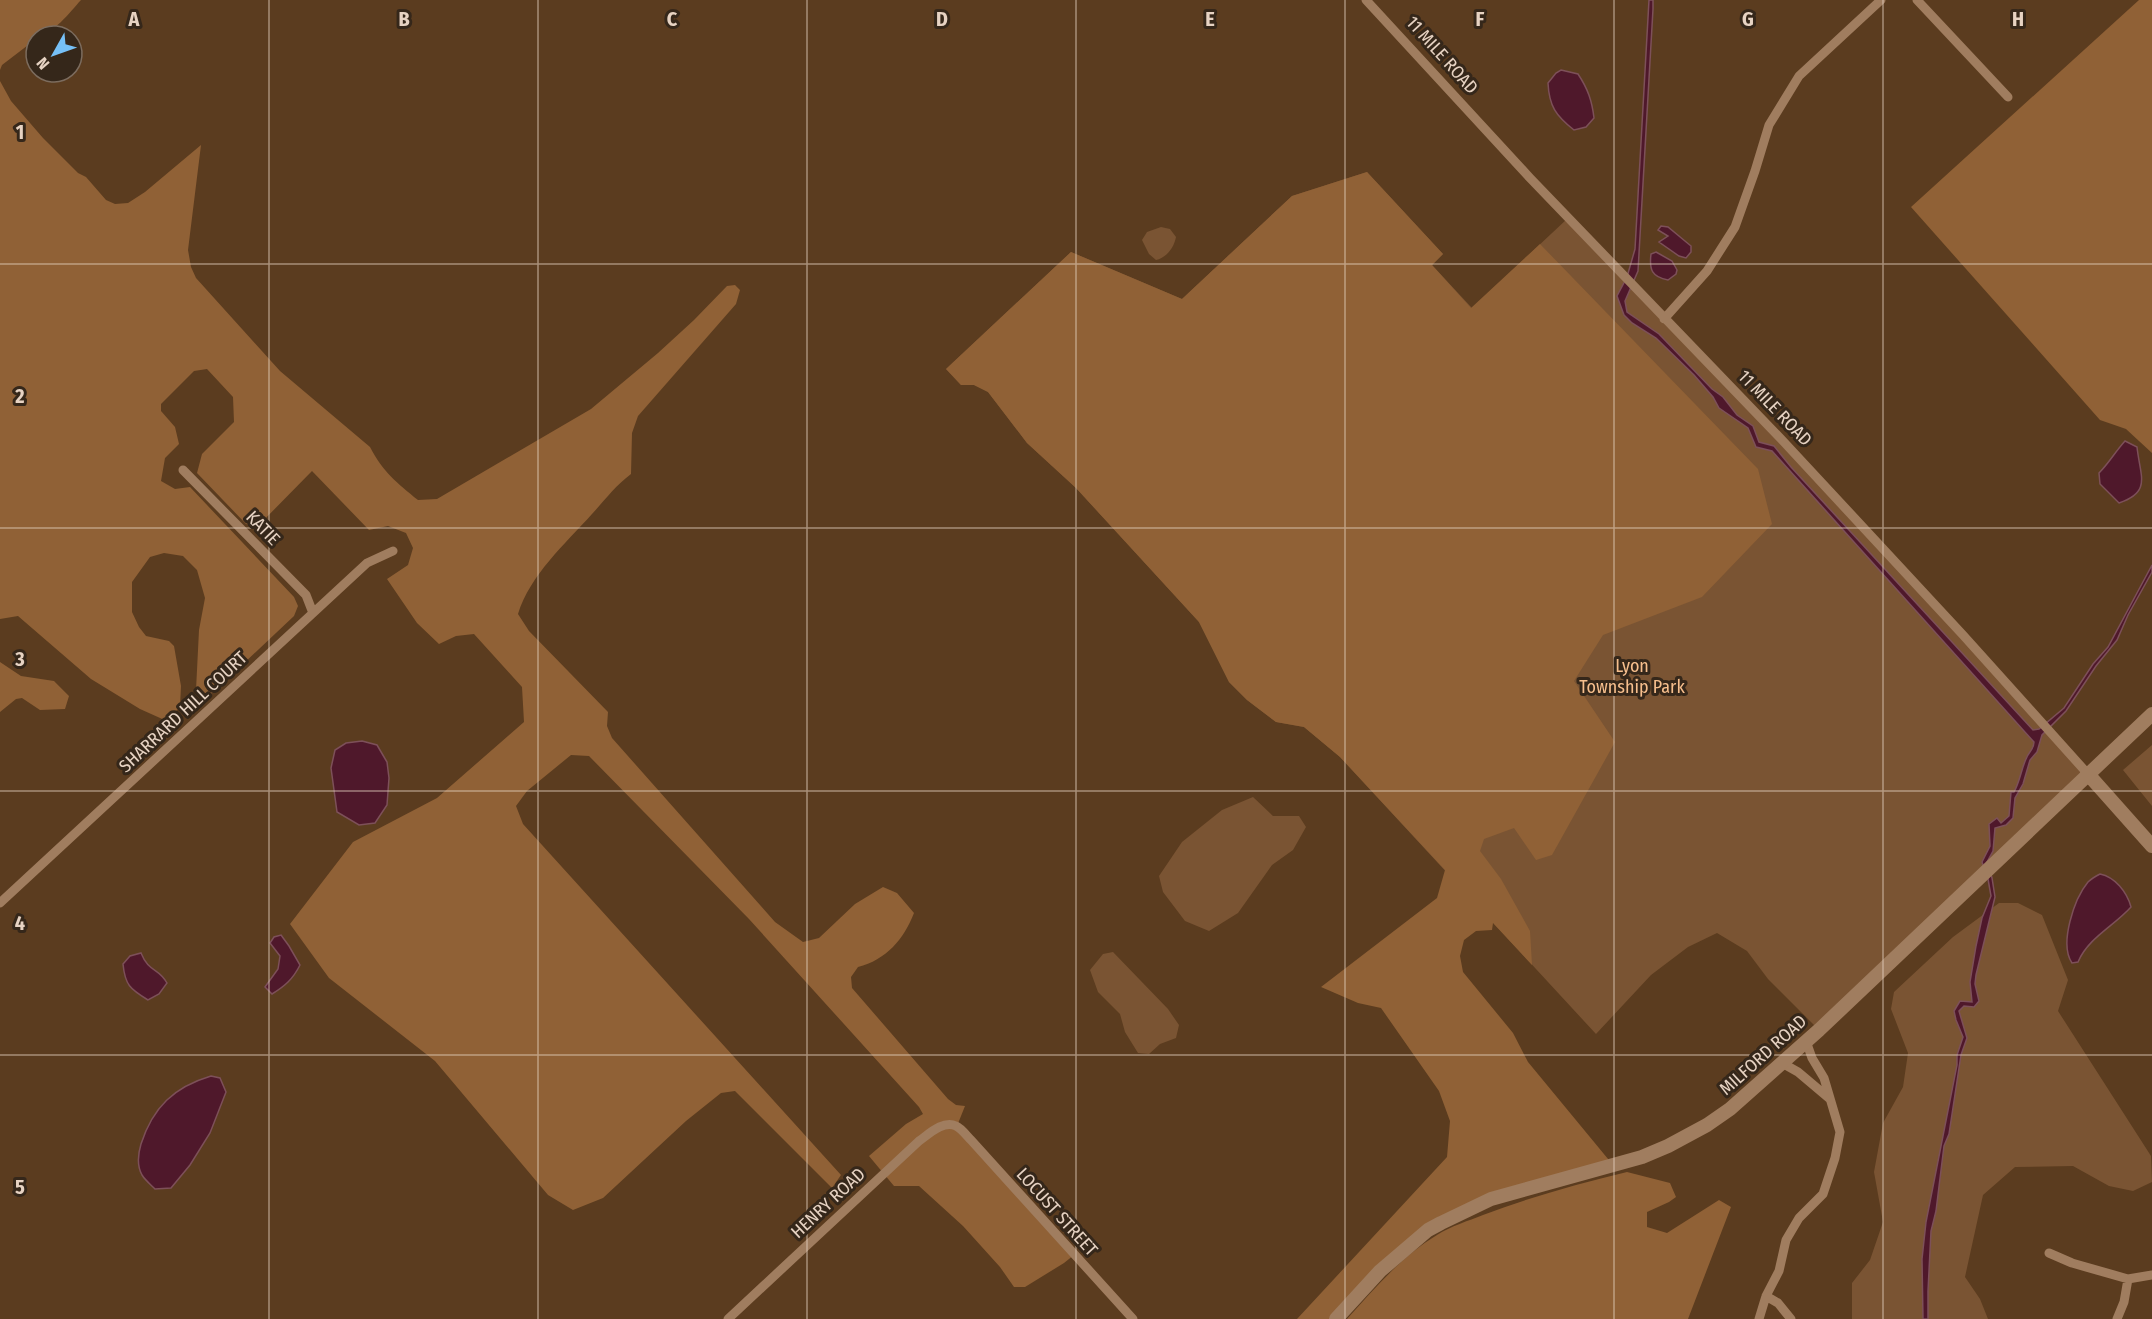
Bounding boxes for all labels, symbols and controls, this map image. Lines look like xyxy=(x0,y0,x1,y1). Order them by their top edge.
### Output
text: A xyxy=(128,7,141,31)
text: B xyxy=(398,7,410,31)
text: C xyxy=(667,7,678,31)
text: D xyxy=(936,7,948,31)
text: E xyxy=(1205,7,1215,31)
text: F xyxy=(1476,7,1485,31)
text: G xyxy=(1742,7,1754,31)
text: H xyxy=(2012,7,2024,31)
street label: 11 MILE ROAD xyxy=(1401,12,1483,98)
north arrow xyxy=(24,24,84,84)
text: N xyxy=(33,54,53,73)
text: 1 xyxy=(16,120,24,144)
street label: 11 MILE ROAD xyxy=(1733,366,1817,450)
text: 2 xyxy=(14,384,25,408)
street label: KATIE xyxy=(241,506,285,550)
text: 3 xyxy=(14,647,25,671)
street label: SHARRARD HILL COURT xyxy=(114,647,252,777)
park label: Lyon Township Park xyxy=(1579,655,1685,698)
text: 4 xyxy=(15,911,25,935)
street label: MILFORD ROAD xyxy=(1715,1010,1811,1100)
street label: HENRY ROAD xyxy=(786,1163,870,1243)
street label: LOCUST STREET xyxy=(1012,1163,1103,1261)
text: 5 xyxy=(15,1175,25,1199)

